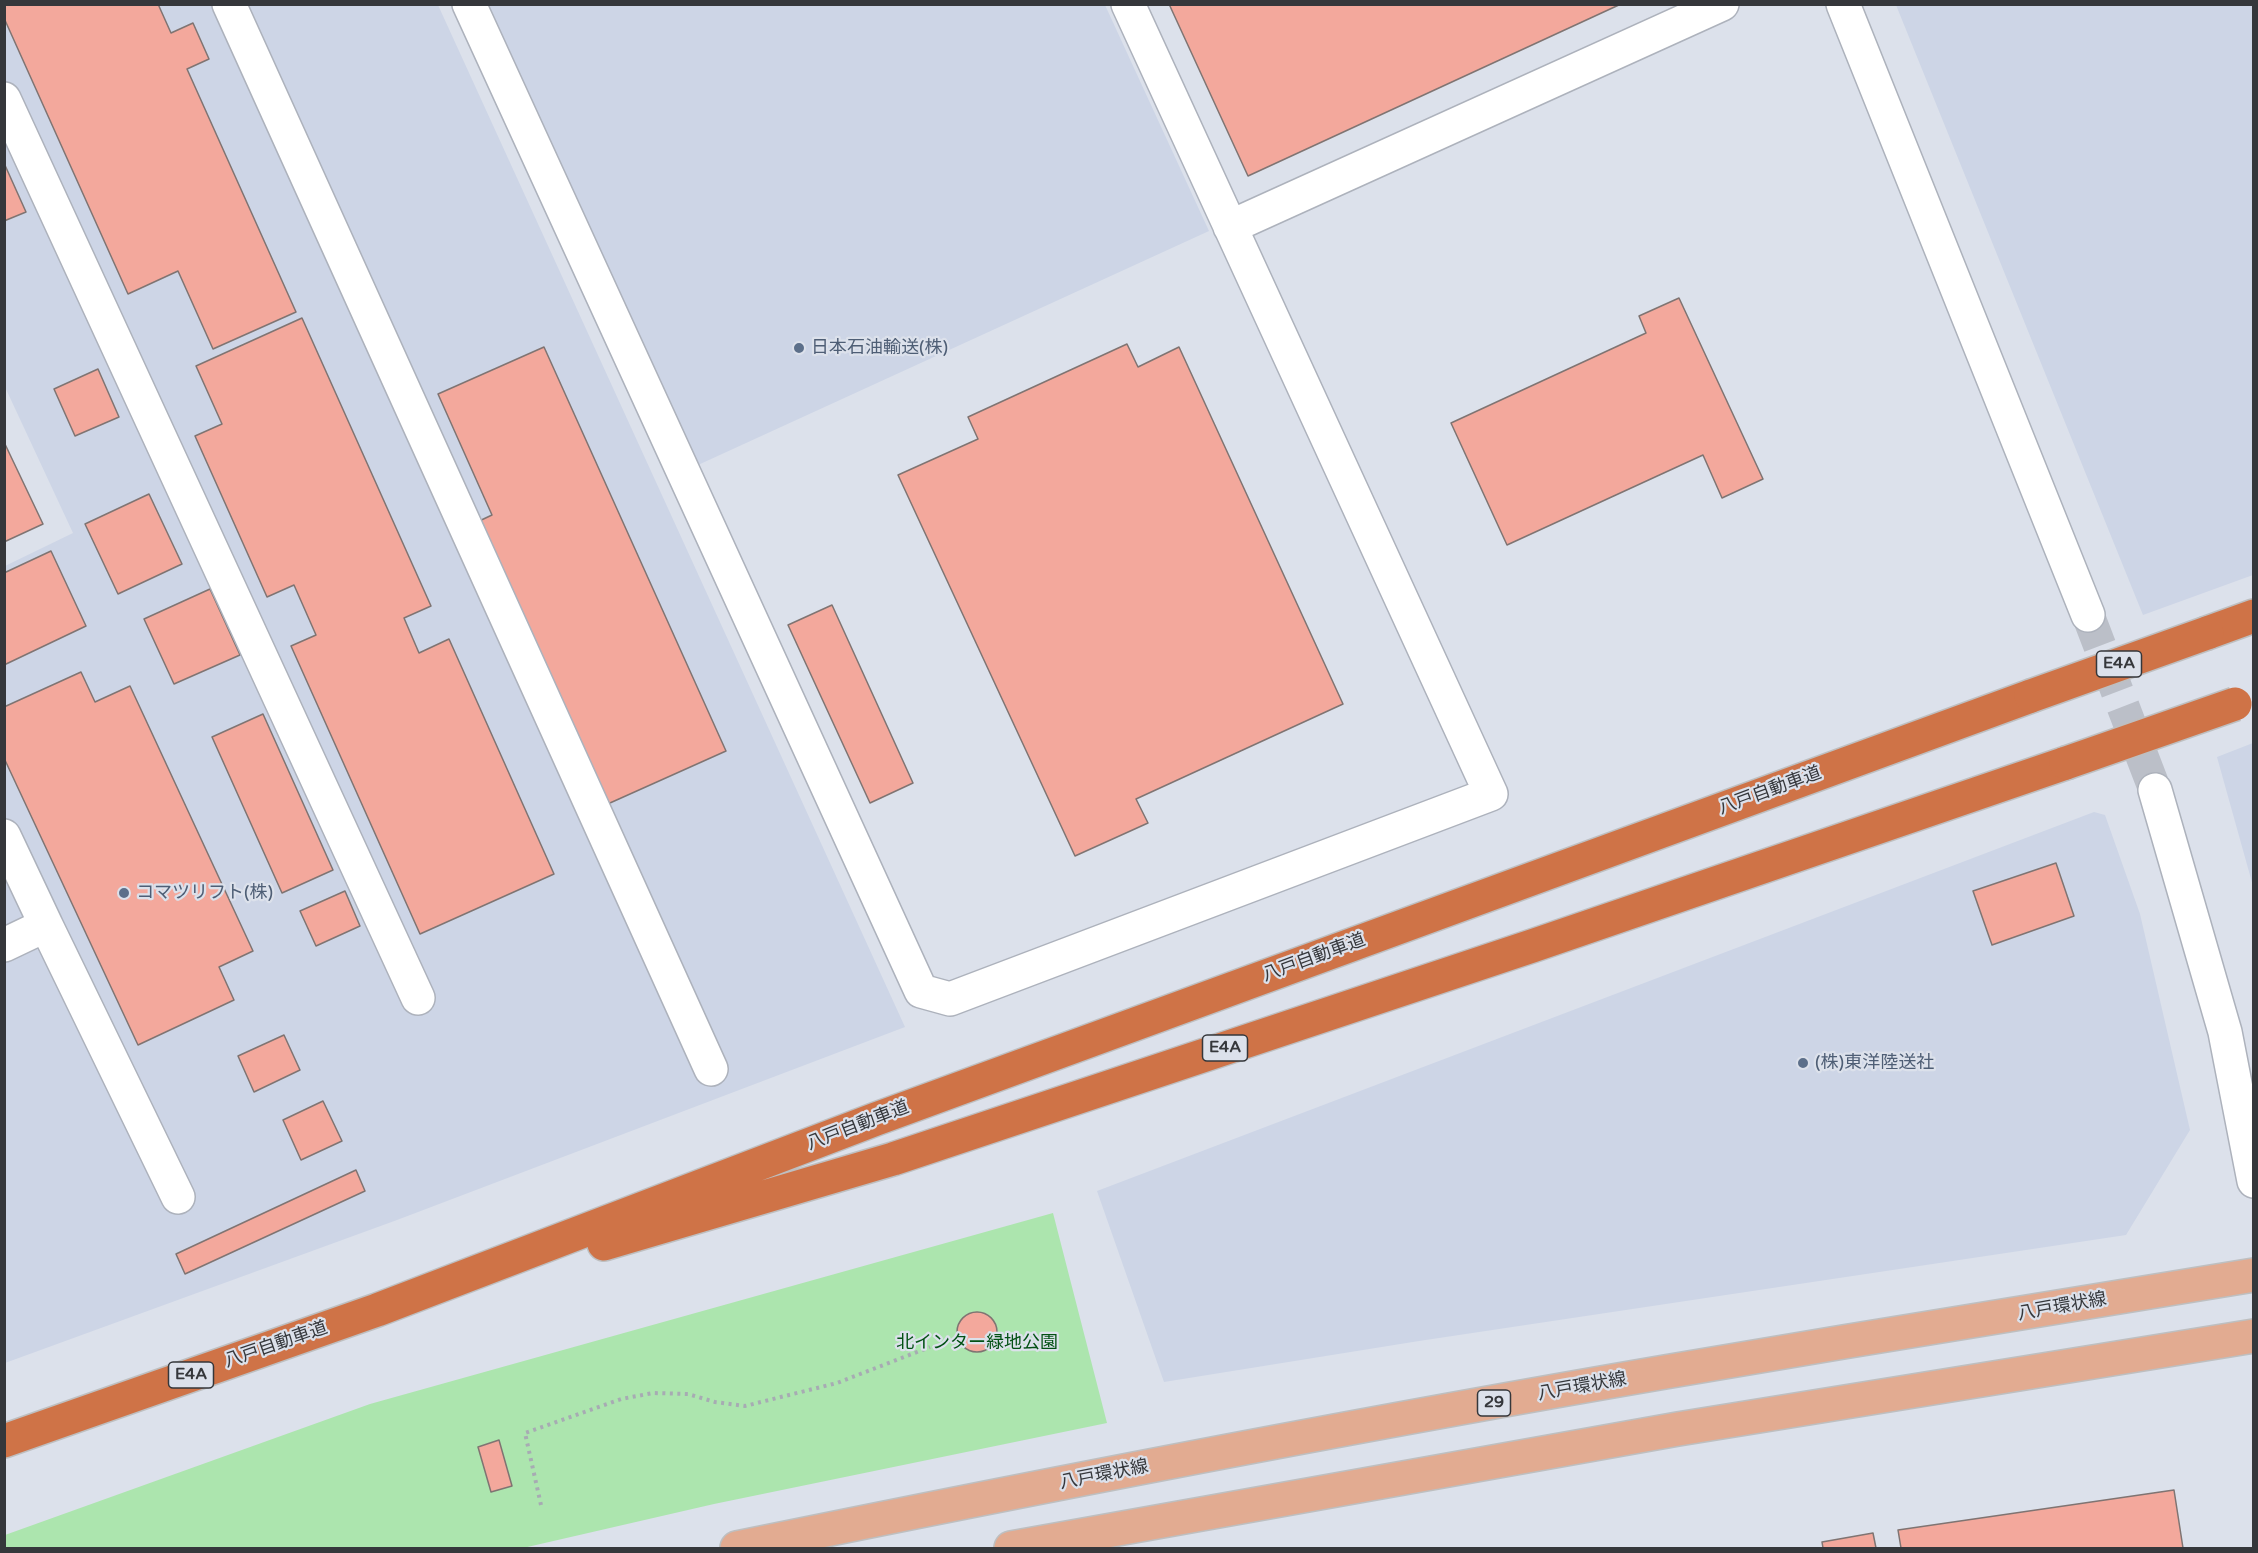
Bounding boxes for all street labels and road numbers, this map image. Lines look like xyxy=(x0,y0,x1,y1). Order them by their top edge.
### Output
road number: E4A xyxy=(2096,651,2142,677)
street label: 八戸自動車道 xyxy=(1716,762,1824,820)
street label: 八戸自動車道 xyxy=(1260,929,1368,987)
road number: E4A xyxy=(1202,1035,1248,1061)
street label: 八戸自動車道 xyxy=(804,1097,912,1155)
street label: 八戸環状線 xyxy=(2016,1289,2108,1325)
street label: 八戸自動車道 xyxy=(221,1317,331,1373)
road number: E4A xyxy=(168,1362,213,1388)
street label: 八戸環状線 xyxy=(1536,1369,1628,1405)
road number: 29 xyxy=(1478,1390,1510,1416)
street label: 八戸環状線 xyxy=(1058,1456,1150,1494)

